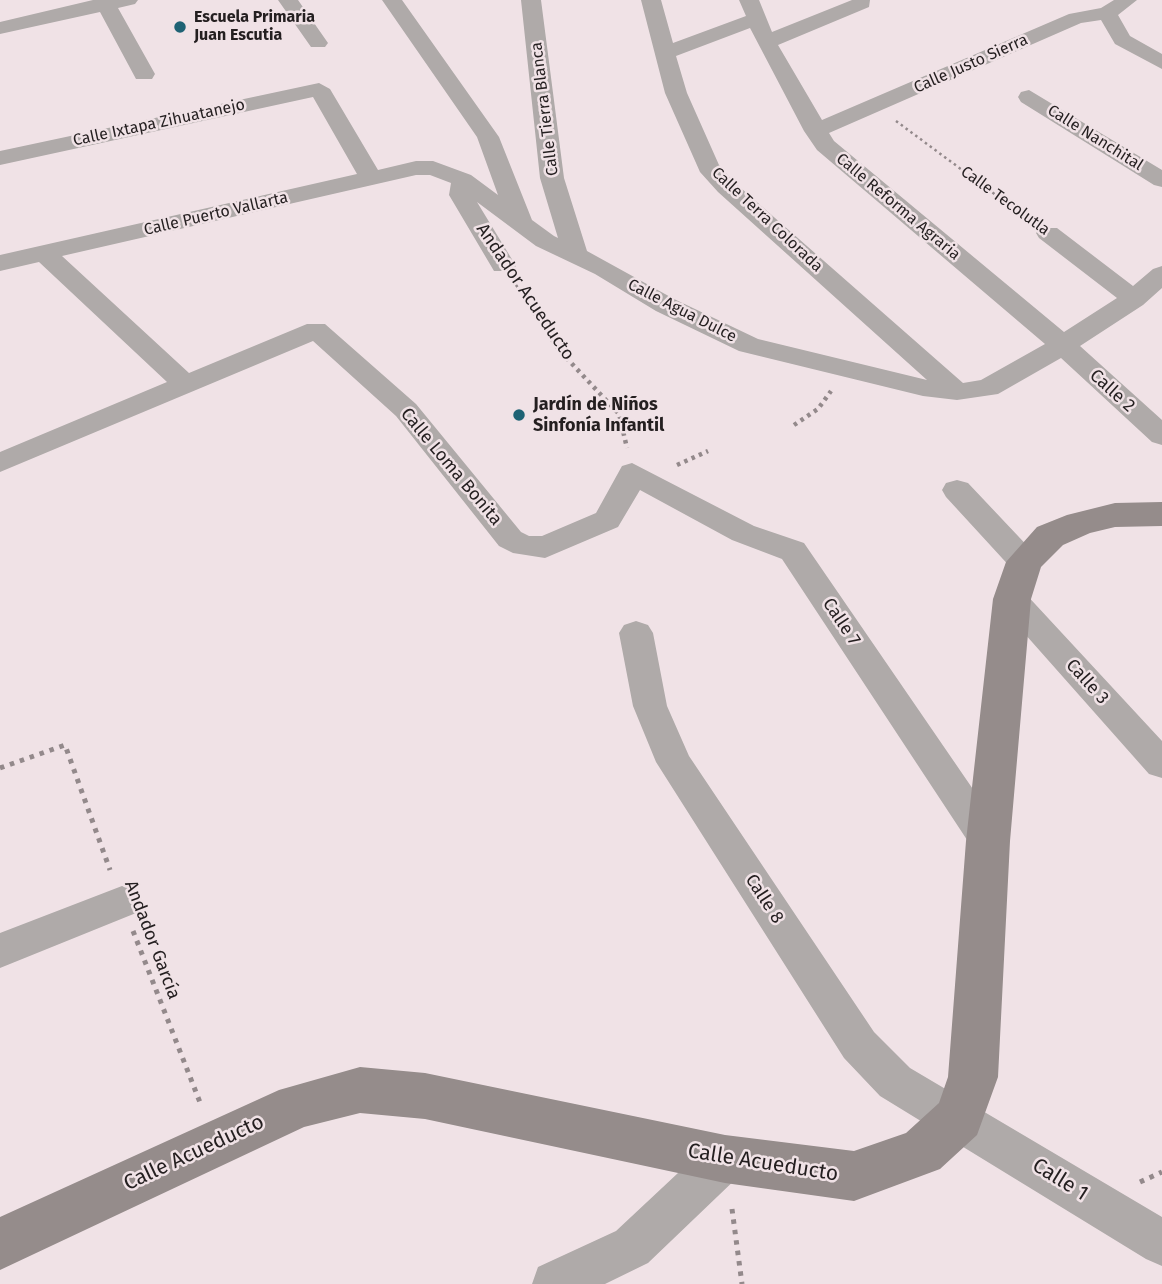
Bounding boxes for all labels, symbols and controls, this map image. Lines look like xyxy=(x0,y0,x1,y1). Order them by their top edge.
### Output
place label: Escuela Primaria Juan Escutia xyxy=(194,8,315,46)
marker: Escuela Primaria Juan Escutia xyxy=(172,19,188,35)
street label: Calle Justo Sierra xyxy=(911,30,1031,98)
street label: Calle Tierra Blanca xyxy=(527,41,563,177)
street label: Calle Ixtapa Zihuatanejo xyxy=(71,95,247,151)
street label: Calle Nanchital xyxy=(1044,101,1146,175)
street label: Calle Reforma Agraria xyxy=(832,149,964,265)
street label: Calle Tecolutla xyxy=(957,162,1053,240)
street label: Calle Terra Colorada xyxy=(707,164,827,276)
street label: Calle Puerto Vallarta xyxy=(142,188,290,240)
street label: Andador Acueducto xyxy=(471,220,579,364)
street label: Calle Agua Dulce xyxy=(624,275,740,347)
street label: Calle 2 xyxy=(1085,365,1139,417)
place label: Jardín de Niños Sinfonía Infantil xyxy=(533,394,664,436)
street label: Calle Loma Bonita xyxy=(396,404,506,530)
marker: Jardín de Niños Sinfonía Infantil xyxy=(511,407,527,423)
street label: Calle 7 xyxy=(817,594,865,650)
street label: Calle 3 xyxy=(1061,655,1113,709)
street label: Calle 8 xyxy=(740,870,788,928)
street label: Andador García xyxy=(119,878,185,1002)
street label: Calle Acueducto xyxy=(120,1109,268,1197)
street label: Calle Acueducto xyxy=(686,1139,840,1187)
street label: Calle 1 xyxy=(1027,1153,1093,1207)

